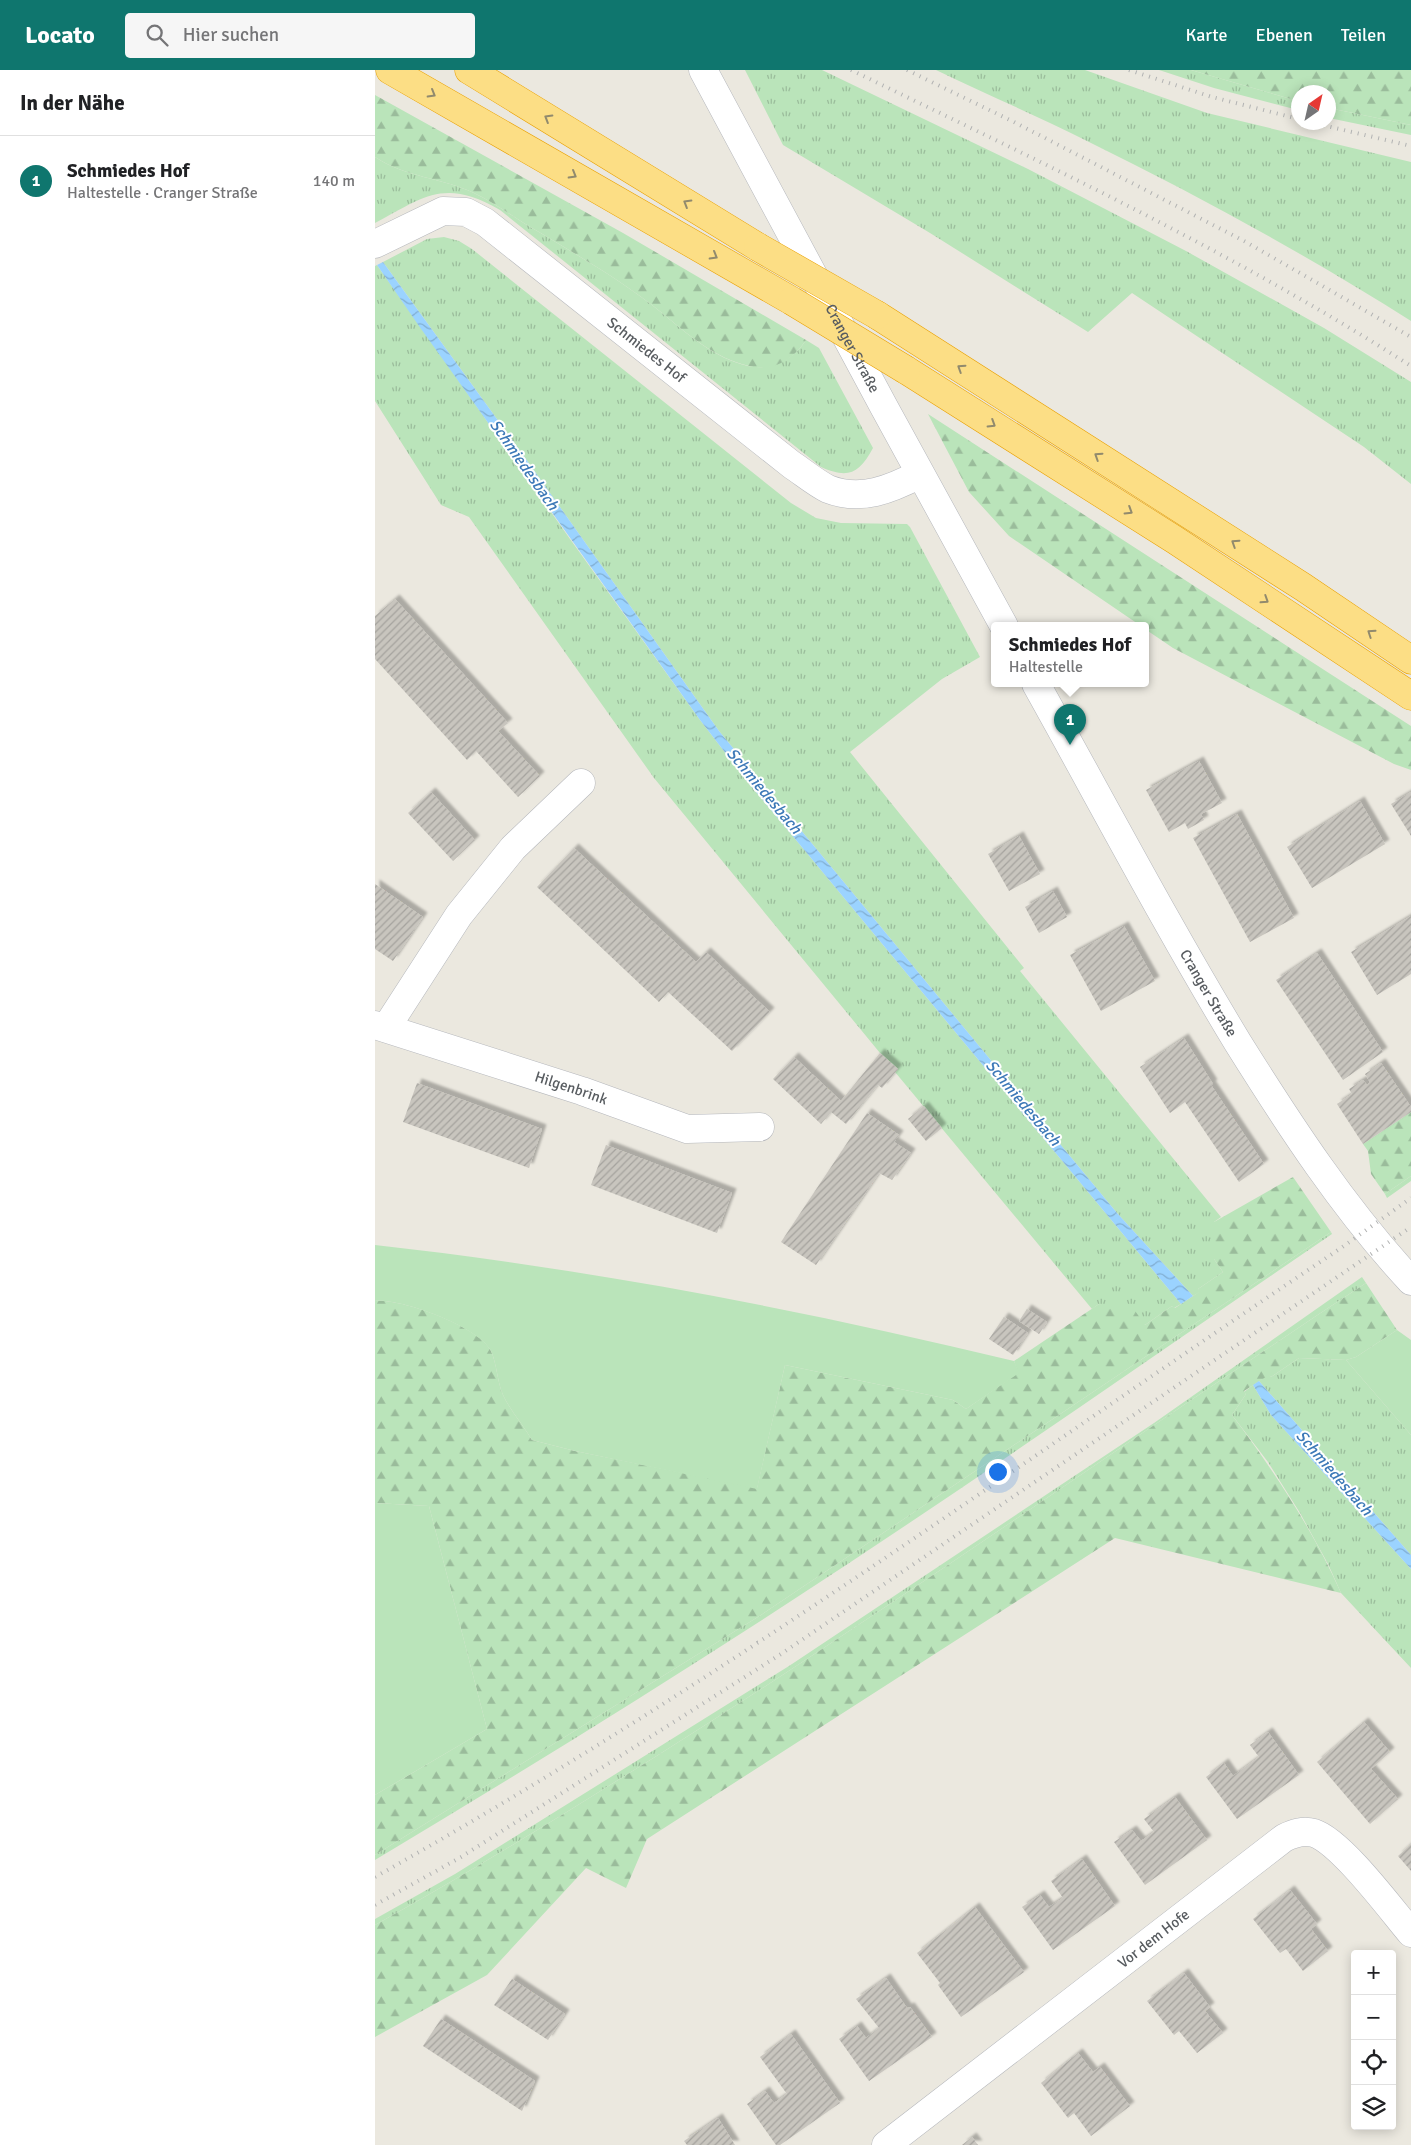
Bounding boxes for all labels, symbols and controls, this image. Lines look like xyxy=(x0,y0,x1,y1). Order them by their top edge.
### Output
search box xyxy=(125,13,475,58)
text: Locato xyxy=(25,20,95,50)
icon: search xyxy=(143,21,171,49)
text: Hier suchen xyxy=(183,23,279,47)
text: Karte xyxy=(1185,24,1227,46)
text: Ebenen xyxy=(1255,24,1313,46)
text: Teilen xyxy=(1341,24,1386,46)
north arrow xyxy=(1291,85,1336,130)
one-way arrow xyxy=(427,88,436,98)
text: In der Nähe xyxy=(20,90,125,116)
one-way arrow xyxy=(544,115,553,125)
text: Schmiedes Hof xyxy=(67,159,189,183)
one-way arrow xyxy=(568,168,577,178)
text: 1 xyxy=(32,171,40,191)
text: 140 m xyxy=(313,171,355,191)
text: Haltestelle · Cranger Straße xyxy=(67,183,258,203)
one-way arrow xyxy=(683,200,692,209)
one-way arrow xyxy=(708,250,717,260)
street label: Cranger Straße xyxy=(821,301,884,396)
street label: Schmiedes Hof xyxy=(603,313,690,387)
one-way arrow xyxy=(958,365,967,375)
water label: Schmiedesbach xyxy=(485,416,563,515)
one-way arrow xyxy=(986,418,995,427)
one-way arrow xyxy=(1095,453,1104,462)
one-way arrow xyxy=(1123,505,1132,514)
one-way arrow xyxy=(1231,540,1240,550)
one-way arrow xyxy=(1260,593,1269,603)
popup xyxy=(991,622,1149,687)
one-way arrow xyxy=(1367,630,1376,639)
text: Schmiedes Hof xyxy=(1009,633,1131,657)
text: Haltestelle xyxy=(1009,657,1083,677)
pin: 1 xyxy=(1054,704,1086,745)
water label: Schmiedesbach xyxy=(722,744,807,839)
street label: Cranger Straße xyxy=(1176,946,1241,1040)
water label: Schmiedesbach xyxy=(981,1056,1066,1151)
street label: Hilgenbrink xyxy=(532,1068,610,1109)
water label: Schmiedesbach xyxy=(1292,1426,1377,1521)
your location xyxy=(985,1459,1011,1485)
street label: Vor dem Hofe xyxy=(1114,1905,1193,1972)
map controls xyxy=(1351,1950,1396,2130)
button: + xyxy=(1351,1950,1396,1995)
button: − xyxy=(1351,1995,1396,2040)
button: locate xyxy=(1351,2040,1396,2085)
button: layers xyxy=(1351,2085,1396,2130)

